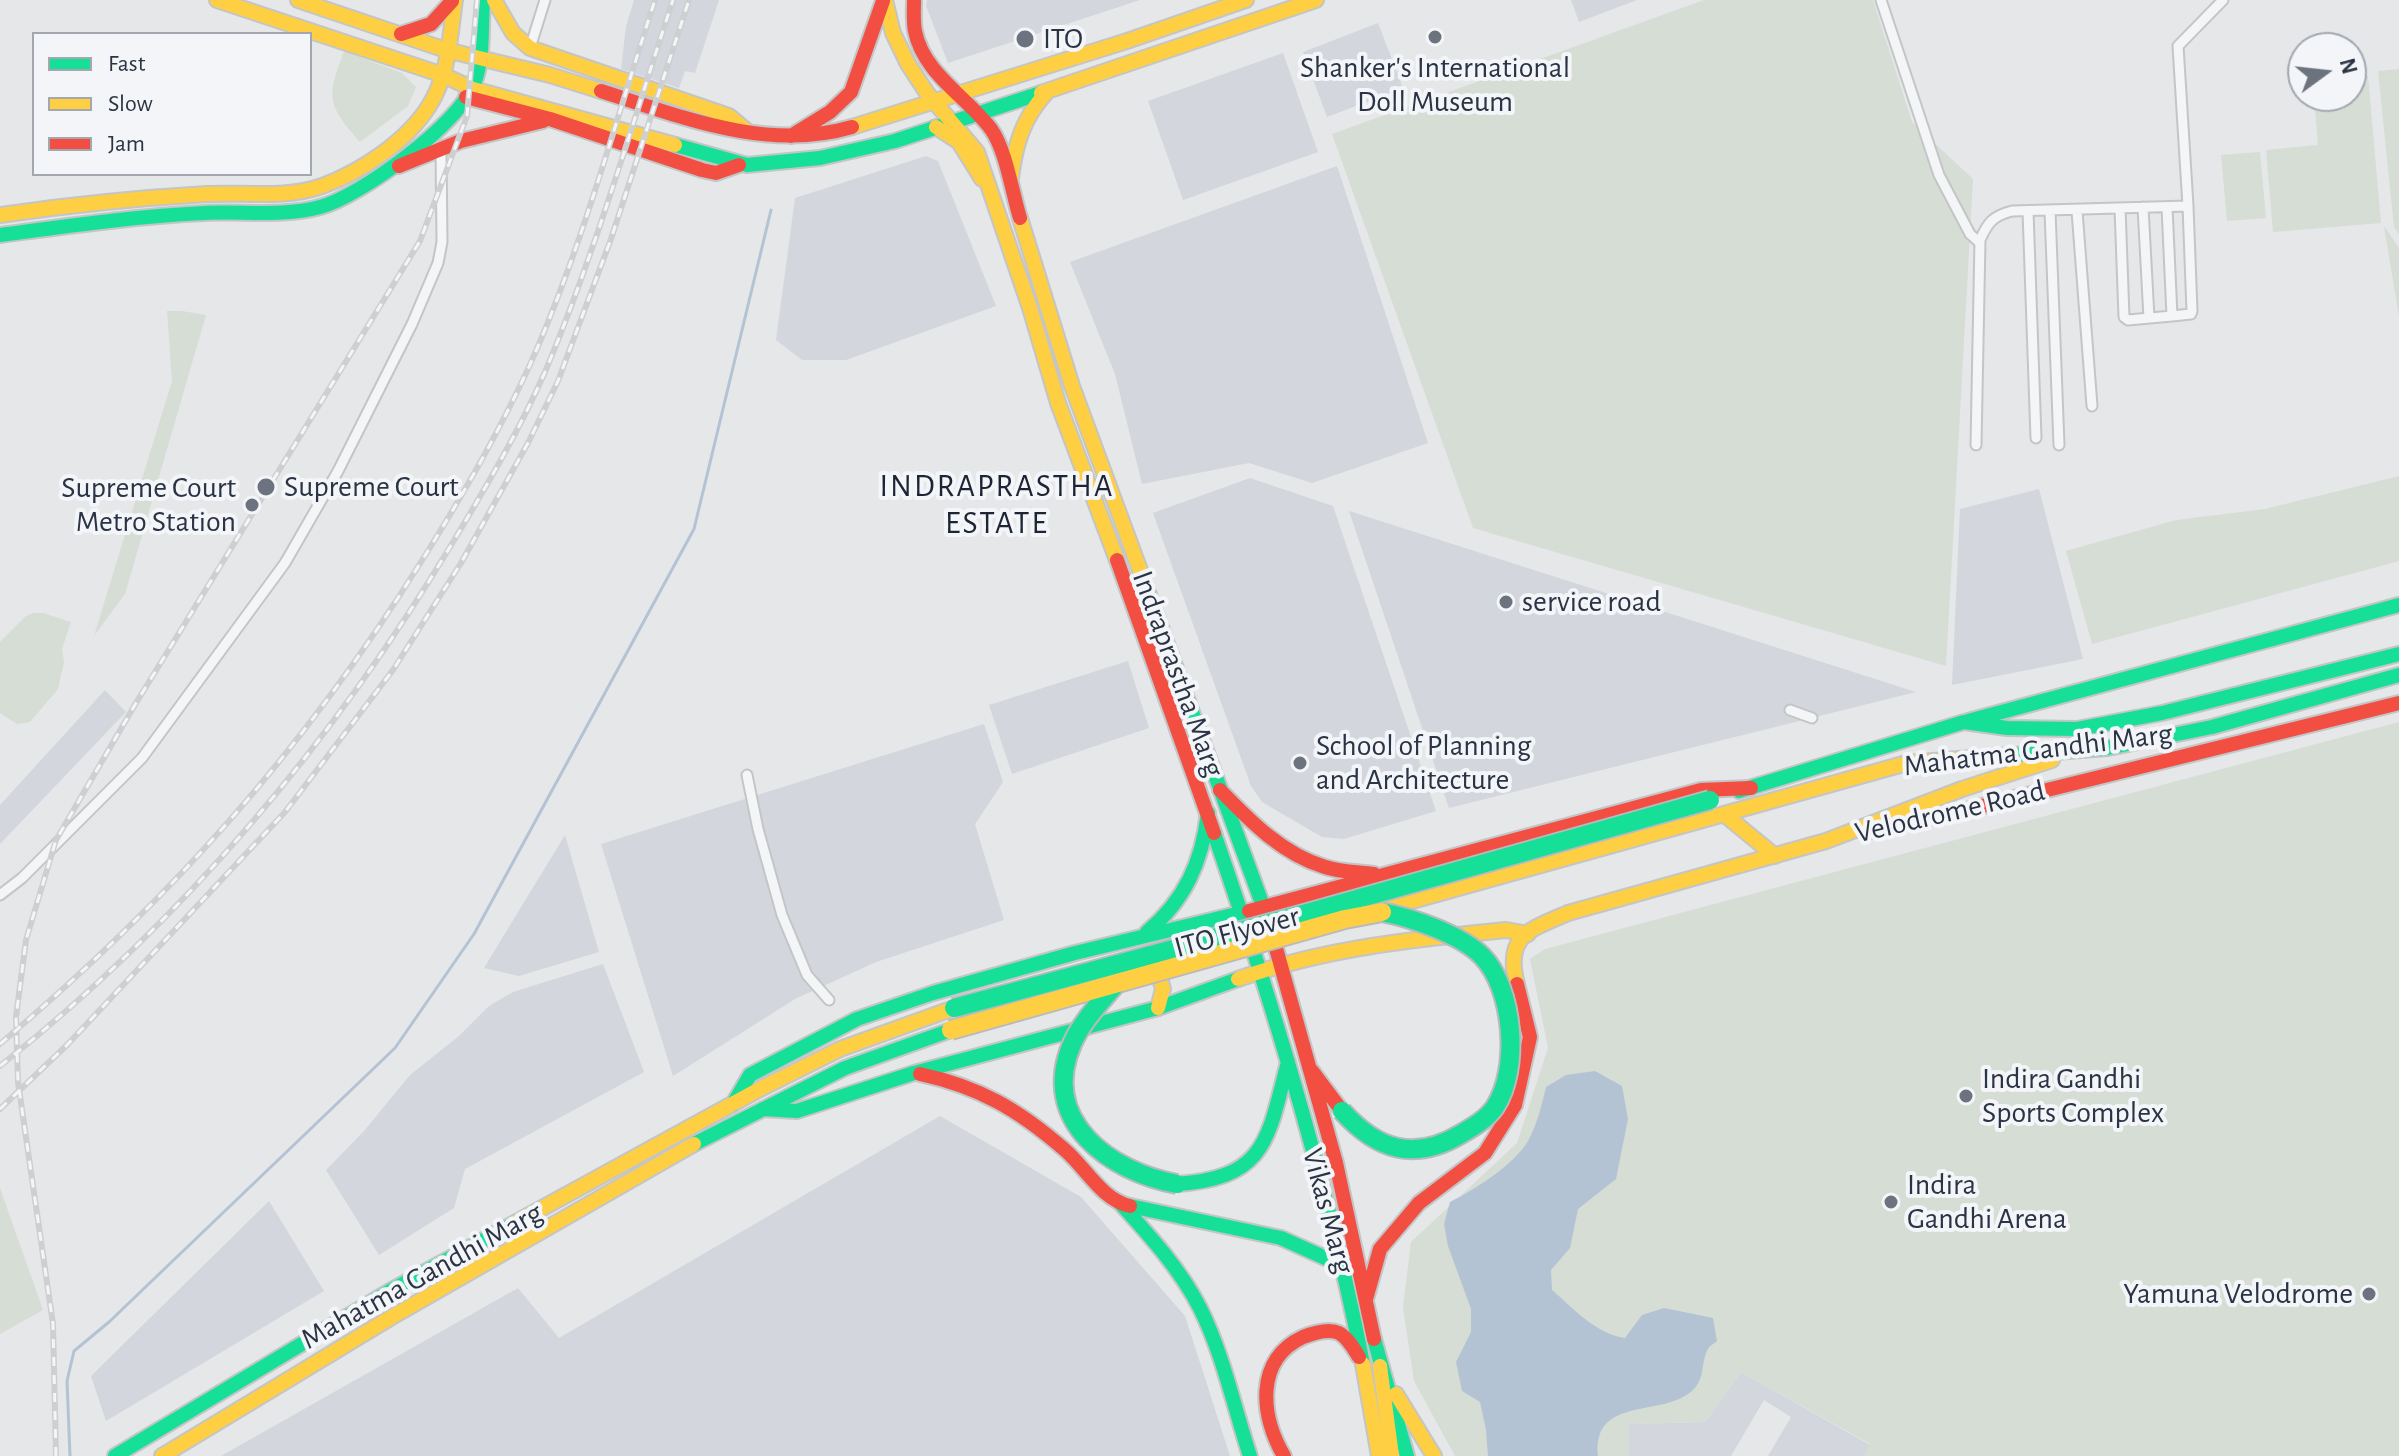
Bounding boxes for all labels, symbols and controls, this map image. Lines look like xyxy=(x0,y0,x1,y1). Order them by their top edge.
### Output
place label: ITO xyxy=(1043,21,1083,57)
marker: ITO xyxy=(1014,28,1036,50)
marker: Shanker's International Doll Museum xyxy=(1426,28,1444,46)
legend xyxy=(32,32,312,176)
north arrow xyxy=(2287,32,2367,112)
place label: Shanker's International Doll Museum xyxy=(1300,50,1570,120)
text: Fast xyxy=(108,52,145,76)
text: N xyxy=(2336,56,2361,77)
text: Slow xyxy=(108,92,153,116)
text: Jam xyxy=(108,132,145,156)
district label: INDRAPRASTHA ESTATE xyxy=(880,467,1114,542)
place label: Supreme Court xyxy=(284,469,459,505)
place label: Supreme Court Metro Station xyxy=(61,470,236,540)
marker: Supreme Court xyxy=(255,476,277,498)
marker: Supreme Court Metro Station xyxy=(243,496,261,514)
street label: Indraprastha Marg xyxy=(1124,566,1232,782)
place label: service road xyxy=(1522,584,1661,620)
marker: service road xyxy=(1497,593,1515,611)
street label: Mahatma Gandhi Marg xyxy=(1902,716,2174,784)
place label: School of Planning and Architecture xyxy=(1316,728,1531,798)
marker: School of Planning and Architecture xyxy=(1291,754,1309,772)
street label: Velodrome Road xyxy=(1852,773,2048,851)
street label: ITO Flyover xyxy=(1171,898,1303,966)
place label: Indira Gandhi Sports Complex xyxy=(1982,1061,2164,1132)
marker: Indira Gandhi Sports Complex xyxy=(1957,1087,1975,1105)
street label: Vikas Marg xyxy=(1294,1144,1362,1278)
place label: Indira Gandhi Arena xyxy=(1907,1167,2067,1238)
marker: Indira Gandhi Arena xyxy=(1882,1193,1900,1211)
street label: Mahatma Gandhi Marg xyxy=(295,1195,549,1357)
place label: Yamuna Velodrome xyxy=(2123,1276,2353,1312)
marker: Yamuna Velodrome xyxy=(2360,1285,2378,1303)

